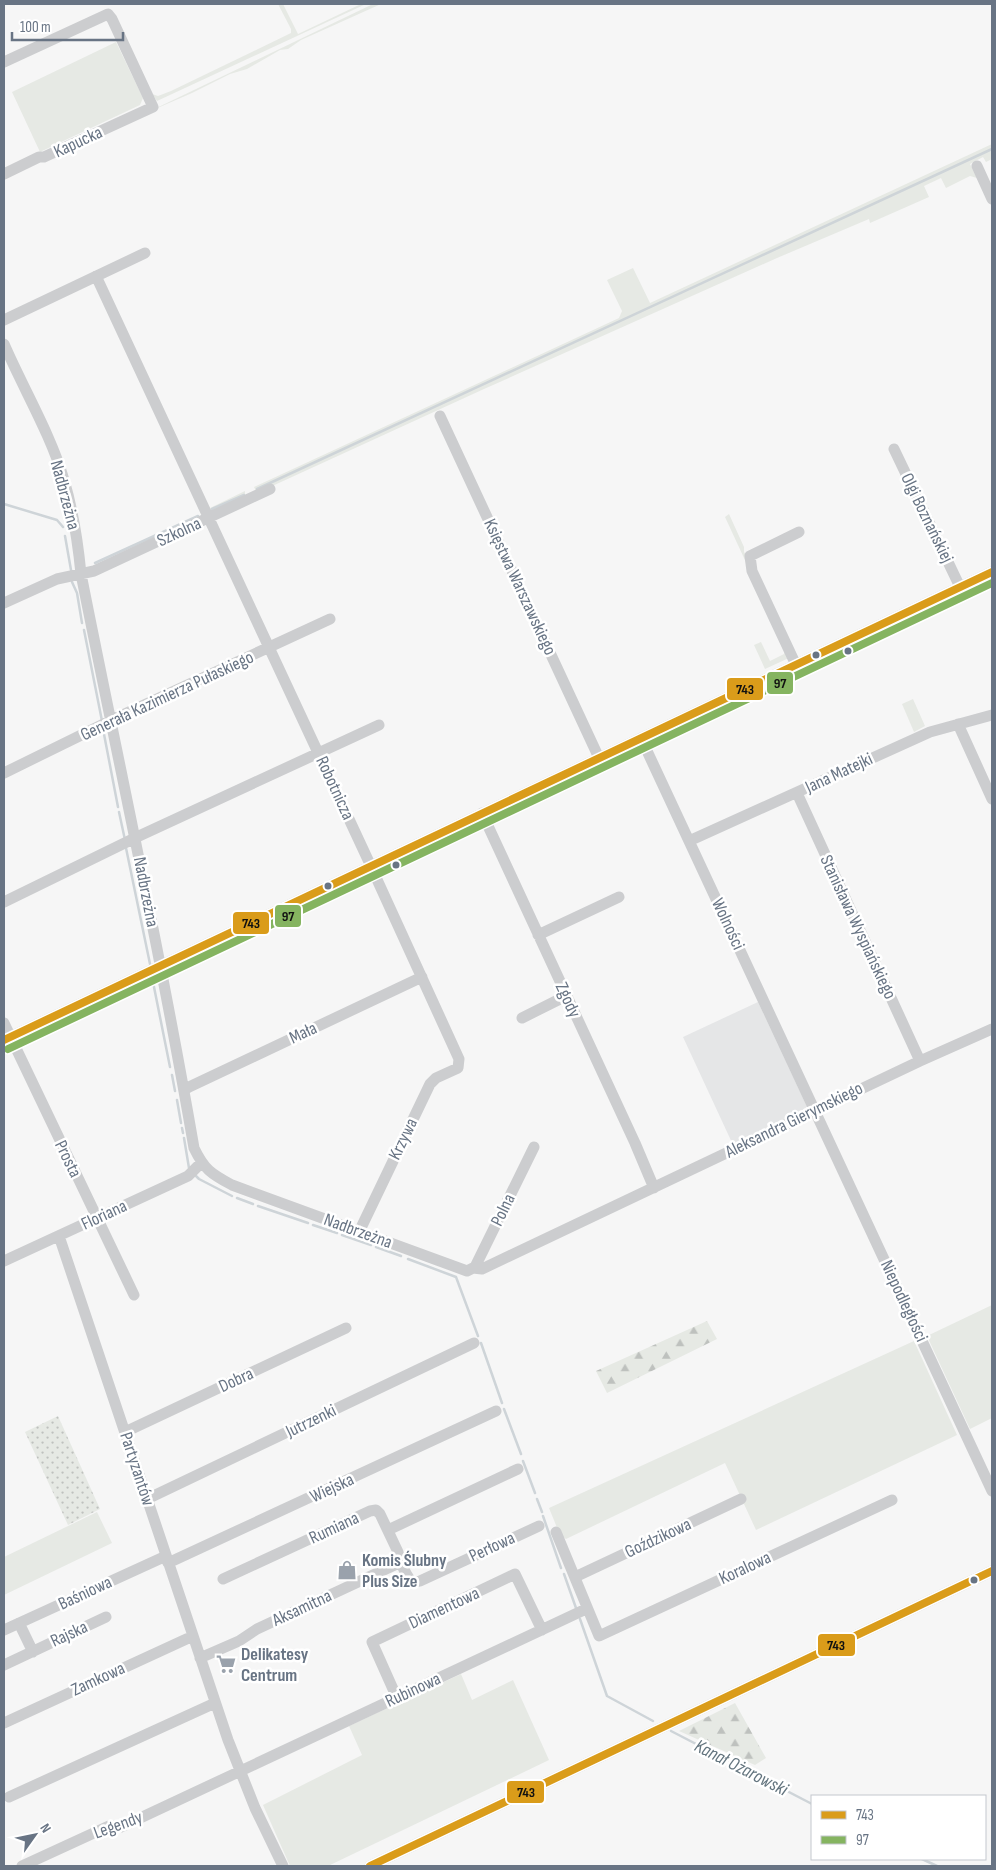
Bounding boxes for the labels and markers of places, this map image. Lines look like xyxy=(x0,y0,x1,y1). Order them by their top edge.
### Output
unlabelled marker xyxy=(843,646,853,656)
unlabelled marker xyxy=(811,650,821,660)
unlabelled marker xyxy=(391,860,401,870)
unlabelled marker xyxy=(323,881,333,891)
place label: Komis Ślubny Plus Size xyxy=(362,1550,447,1592)
shop icon: Komis Ślubny Plus Size xyxy=(336,1559,358,1581)
unlabelled marker xyxy=(969,1575,979,1585)
place label: Delikatesy Centrum xyxy=(241,1644,309,1686)
supermarket icon: Delikatesy Centrum xyxy=(215,1653,237,1675)

